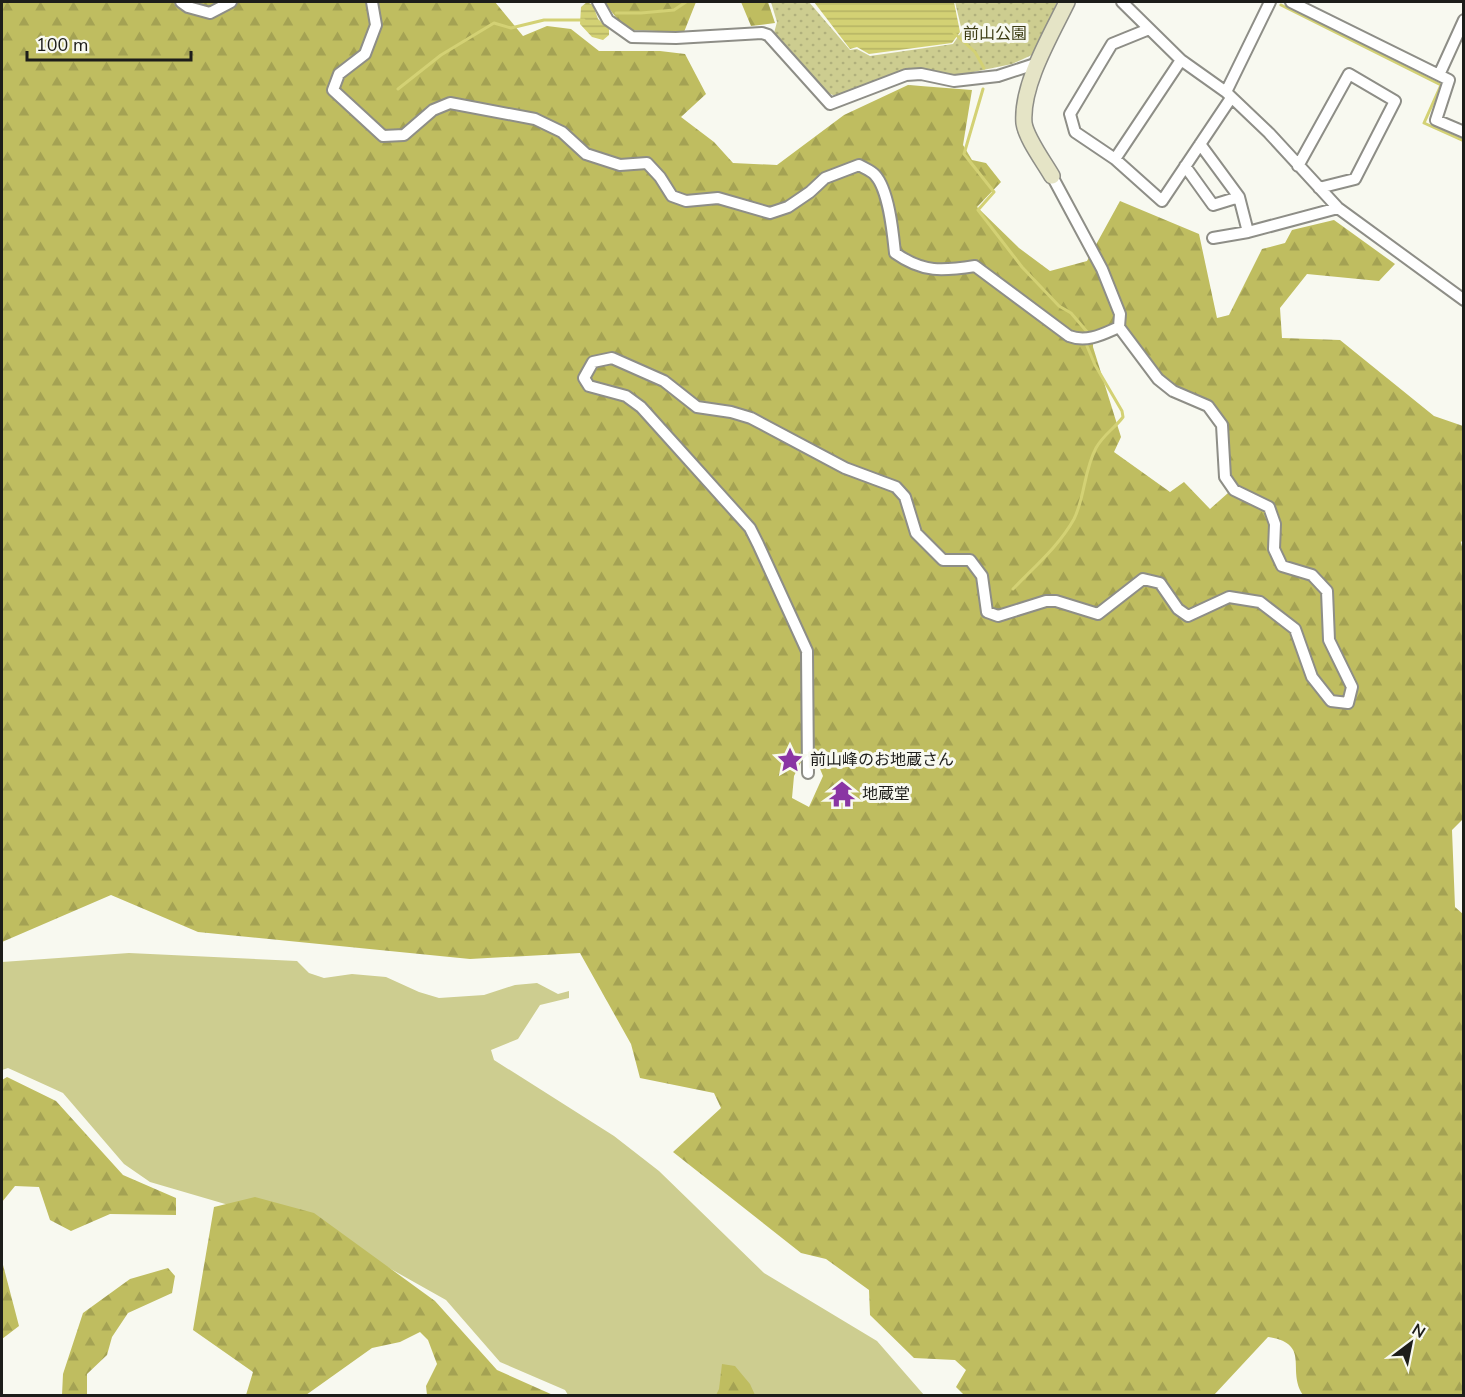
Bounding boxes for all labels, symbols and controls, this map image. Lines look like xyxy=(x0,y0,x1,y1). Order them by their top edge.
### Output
park label: 前山公園 xyxy=(963,23,1027,45)
scale bar xyxy=(27,24,190,62)
text: 100 m xyxy=(36,33,88,57)
place icon: 前山峰のお地蔵さん xyxy=(775,745,805,775)
place label: 前山峰のお地蔵さん xyxy=(810,749,954,771)
temple icon: 地蔵堂 xyxy=(827,779,857,809)
place label: 地蔵堂 xyxy=(862,783,910,805)
north arrow xyxy=(1381,1313,1441,1373)
text: N xyxy=(1408,1319,1429,1344)

